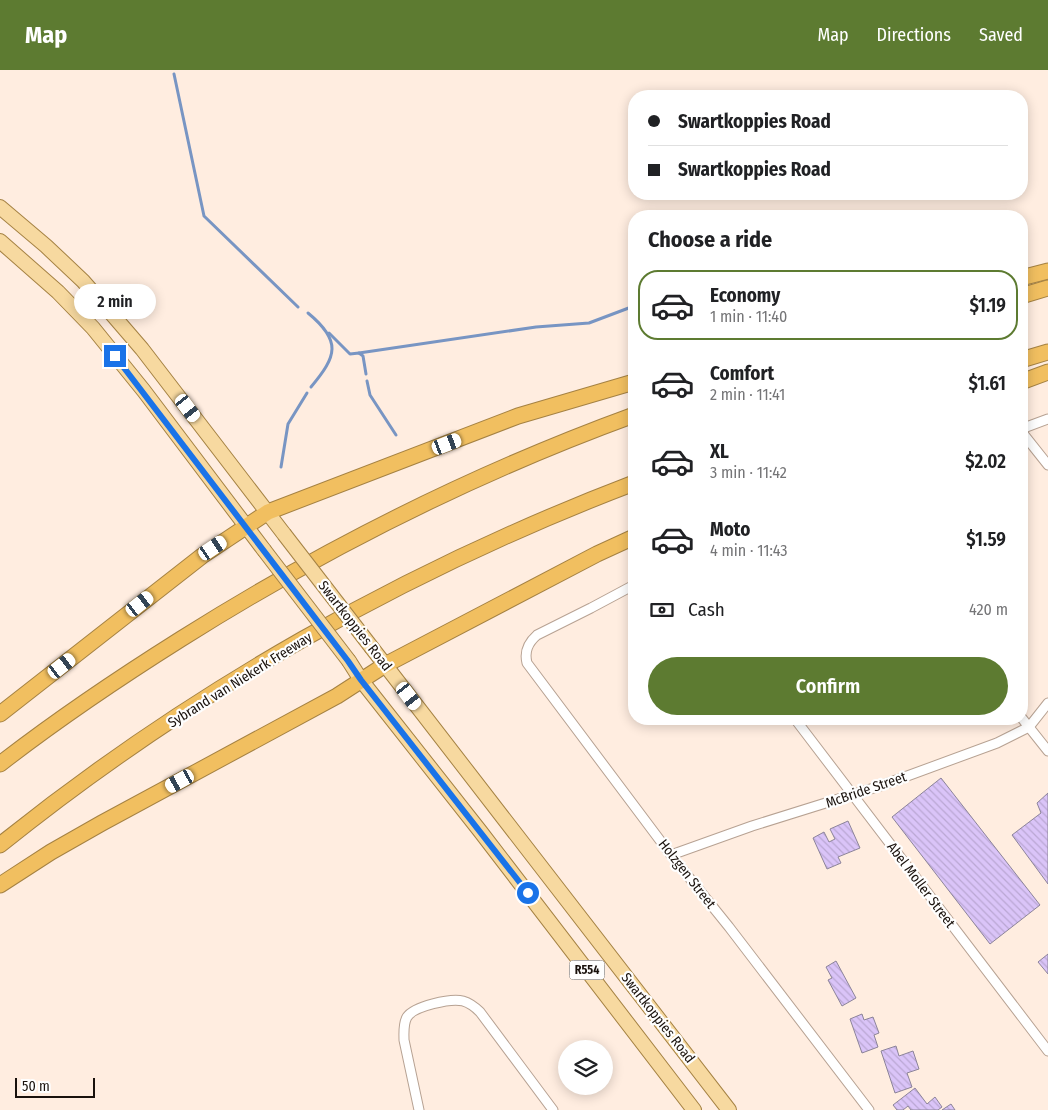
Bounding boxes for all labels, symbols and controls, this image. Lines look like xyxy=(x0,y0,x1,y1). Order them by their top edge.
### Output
text: Map xyxy=(25,21,67,49)
text: Map xyxy=(817,24,849,46)
text: Directions xyxy=(877,24,951,46)
text: Saved xyxy=(979,24,1023,46)
text: Swartkoppies Road xyxy=(678,110,831,133)
text: Swartkoppies Road xyxy=(678,158,831,181)
text: Choose a ride xyxy=(648,226,772,253)
icon: car xyxy=(650,283,695,328)
callout: 2 min xyxy=(74,284,156,318)
text: Economy xyxy=(710,284,780,307)
text: 2 min xyxy=(97,292,133,311)
text: $1.19 xyxy=(969,294,1006,317)
text: 1 min · 11:40 xyxy=(710,307,787,326)
route end xyxy=(104,345,126,367)
icon: car xyxy=(650,361,695,406)
text: Comfort xyxy=(710,362,774,385)
text: $1.61 xyxy=(968,372,1006,395)
text: 2 min · 11:41 xyxy=(710,385,785,404)
car xyxy=(172,392,203,424)
car xyxy=(430,432,463,456)
icon: car xyxy=(650,439,695,484)
text: XL xyxy=(710,440,729,463)
text: $2.02 xyxy=(965,450,1006,473)
text: 3 min · 11:42 xyxy=(710,463,787,482)
icon: car xyxy=(650,517,695,562)
text: Moto xyxy=(710,518,750,541)
text: $1.59 xyxy=(966,528,1006,551)
car xyxy=(196,533,229,563)
text: 4 min · 11:43 xyxy=(710,541,788,560)
street label: Swartkoppies Road xyxy=(315,578,395,674)
car xyxy=(123,589,156,619)
icon: cash xyxy=(648,596,676,624)
text: Cash xyxy=(688,598,725,621)
text: 420 m xyxy=(969,600,1008,619)
street label: Sybrand van Niekerk Freeway xyxy=(165,628,316,731)
car xyxy=(45,651,78,681)
button: Confirm xyxy=(648,657,1008,715)
car xyxy=(393,680,424,712)
car xyxy=(163,767,196,795)
street label: McBride Street xyxy=(823,768,909,812)
street label: Holzgen Street xyxy=(655,836,720,912)
street label: Abel Moller Street xyxy=(883,839,959,932)
route start xyxy=(517,882,539,904)
road number: R554 xyxy=(570,960,604,980)
street label: Swartkoppies Road xyxy=(618,970,698,1066)
map controls xyxy=(558,1040,613,1095)
button: layers xyxy=(558,1040,613,1095)
scale bar xyxy=(15,1075,95,1098)
text: 50 m xyxy=(22,1078,50,1095)

